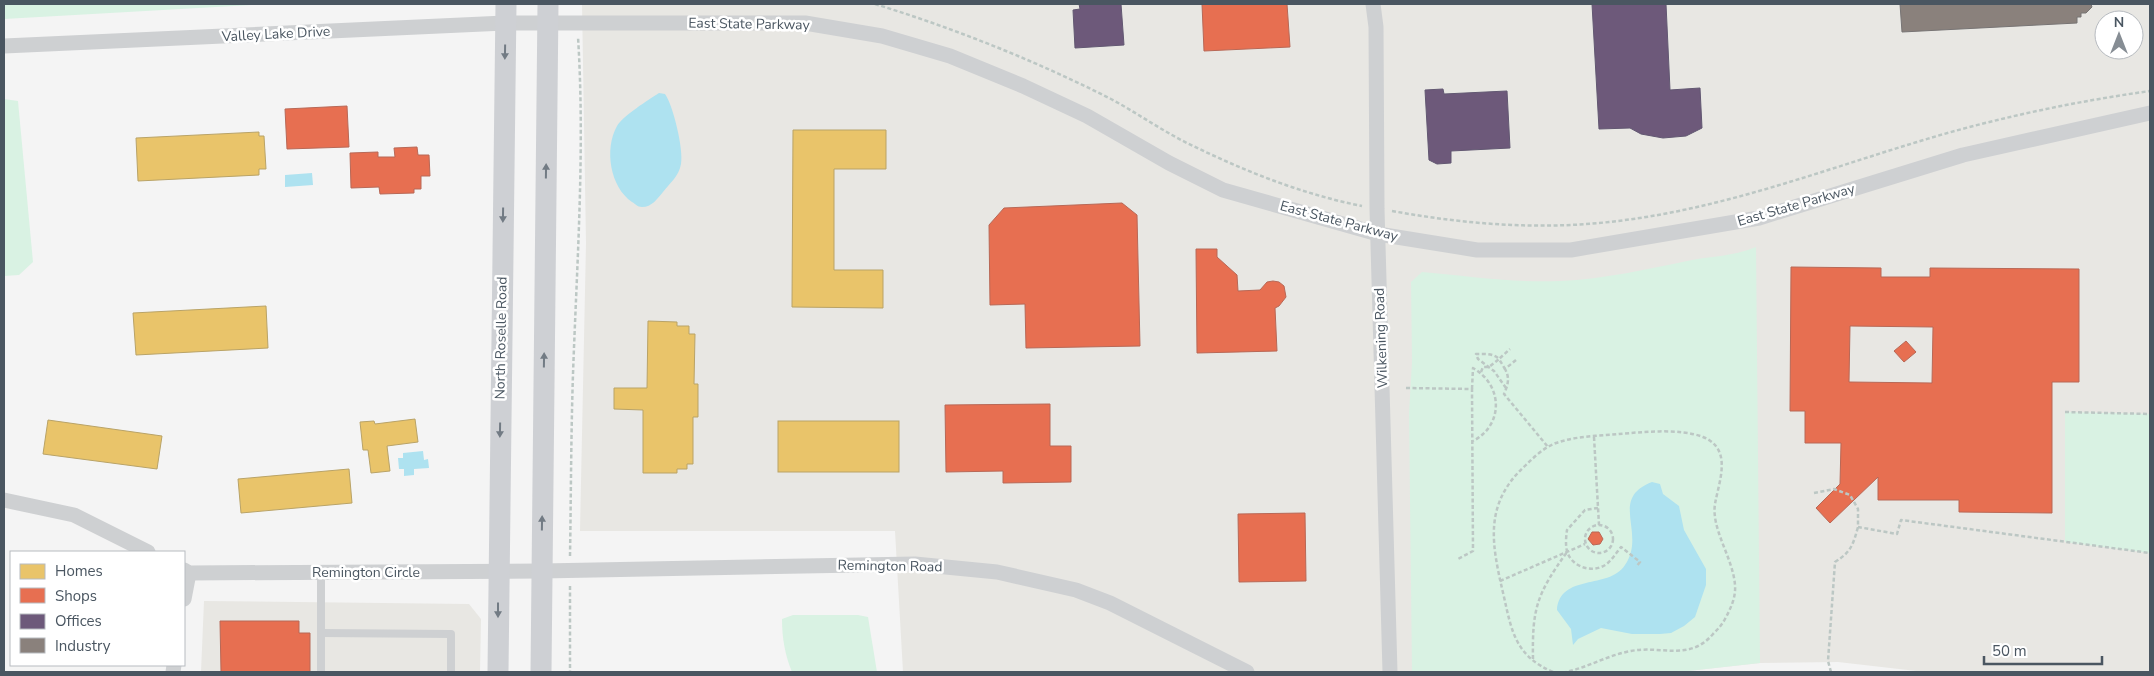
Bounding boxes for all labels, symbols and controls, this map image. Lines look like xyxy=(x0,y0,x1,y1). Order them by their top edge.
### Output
north arrow xyxy=(2094,10,2144,60)
street label: East State Parkway xyxy=(688,13,811,35)
text: N xyxy=(2114,13,2124,32)
street label: Valley Lake Drive xyxy=(220,22,331,46)
one-way arrow xyxy=(501,45,509,61)
one-way arrow xyxy=(542,163,550,179)
street label: East State Parkway xyxy=(1735,179,1858,231)
street label: East State Parkway xyxy=(1278,196,1401,246)
one-way arrow xyxy=(499,207,507,223)
street label: North Roselle Road xyxy=(490,276,512,400)
street label: Wilkening Road xyxy=(1370,287,1392,389)
one-way arrow xyxy=(540,352,548,368)
one-way arrow xyxy=(496,422,504,438)
one-way arrow xyxy=(538,514,546,530)
legend xyxy=(10,551,185,666)
street label: Remington Road xyxy=(837,556,943,576)
text: Homes xyxy=(55,561,103,581)
street label: Remington Circle xyxy=(312,563,420,582)
text: Shops xyxy=(55,586,97,606)
one-way arrow xyxy=(494,602,502,618)
text: Offices xyxy=(55,611,102,631)
scale bar xyxy=(1984,634,2102,666)
text: Industry xyxy=(55,636,111,656)
text: 50 m xyxy=(1992,641,2027,661)

